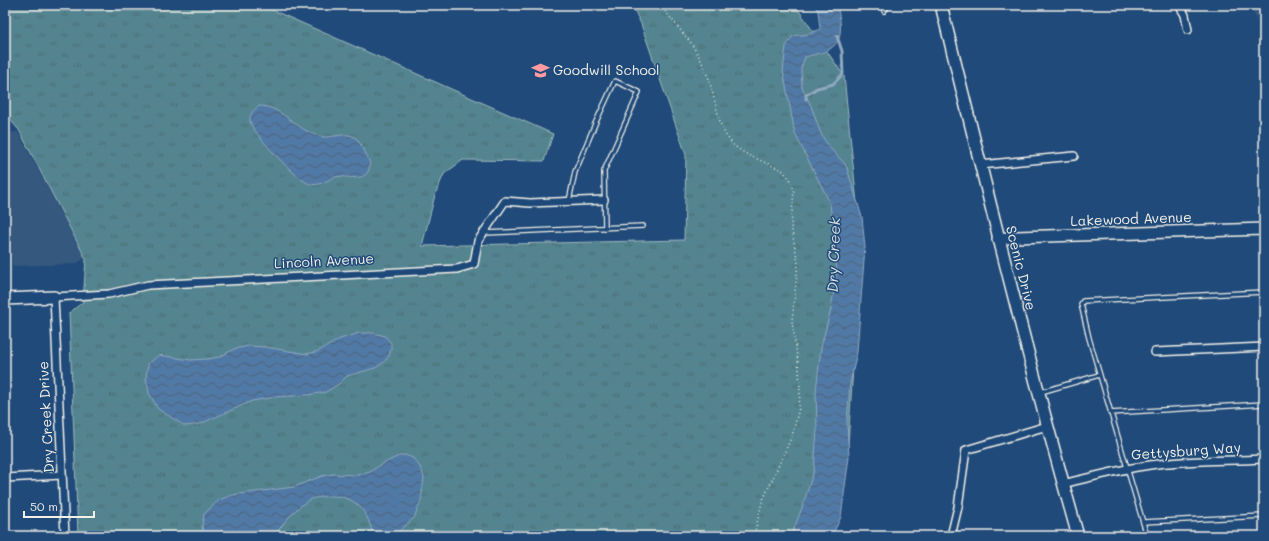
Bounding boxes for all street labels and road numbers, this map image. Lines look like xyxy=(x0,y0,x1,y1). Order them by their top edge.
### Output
street label: Lakewood Avenue xyxy=(1070,207,1192,230)
street label: Scenic Drive xyxy=(1002,224,1041,312)
street label: Lincoln Avenue xyxy=(273,248,374,273)
street label: Dry Creek Drive xyxy=(33,361,58,473)
street label: Gettysburg Way xyxy=(1130,437,1241,464)

